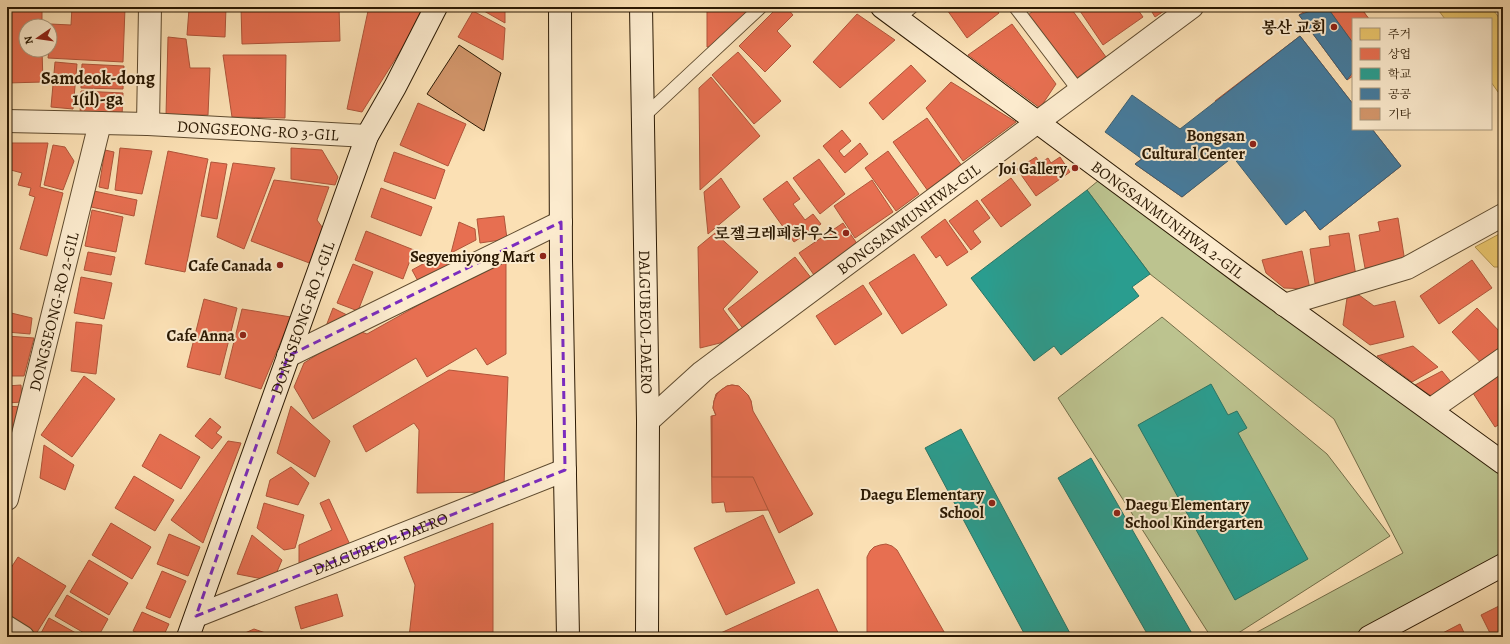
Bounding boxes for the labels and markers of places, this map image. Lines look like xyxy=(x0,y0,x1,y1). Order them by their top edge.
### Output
place label: 봉산 교회 xyxy=(1261,17,1326,39)
marker: 봉산 교회 xyxy=(1329,22,1339,32)
place label: Bongsan Cultural Center xyxy=(1142,125,1245,165)
marker: Bongsan Cultural Center xyxy=(1248,139,1258,149)
place label: Joi Gallery xyxy=(998,158,1068,180)
marker: Joi Gallery xyxy=(1070,163,1080,173)
place label: 로젤크레페하우스 xyxy=(714,223,839,245)
marker: 로젤크레페하우스 xyxy=(841,228,851,238)
place label: Segyemiyong Mart xyxy=(410,246,536,268)
marker: Segyemiyong Mart xyxy=(538,251,548,261)
place label: Cafe Canada xyxy=(188,255,272,277)
marker: Cafe Canada xyxy=(275,260,285,270)
place label: Cafe Anna xyxy=(167,325,235,347)
marker: Cafe Anna xyxy=(238,330,248,340)
place label: Daegu Elementary School xyxy=(860,484,985,524)
place label: Daegu Elementary School Kindergarten xyxy=(1125,494,1263,534)
marker: Daegu Elementary School xyxy=(987,498,997,508)
marker: Daegu Elementary School Kindergarten xyxy=(1112,508,1122,518)

